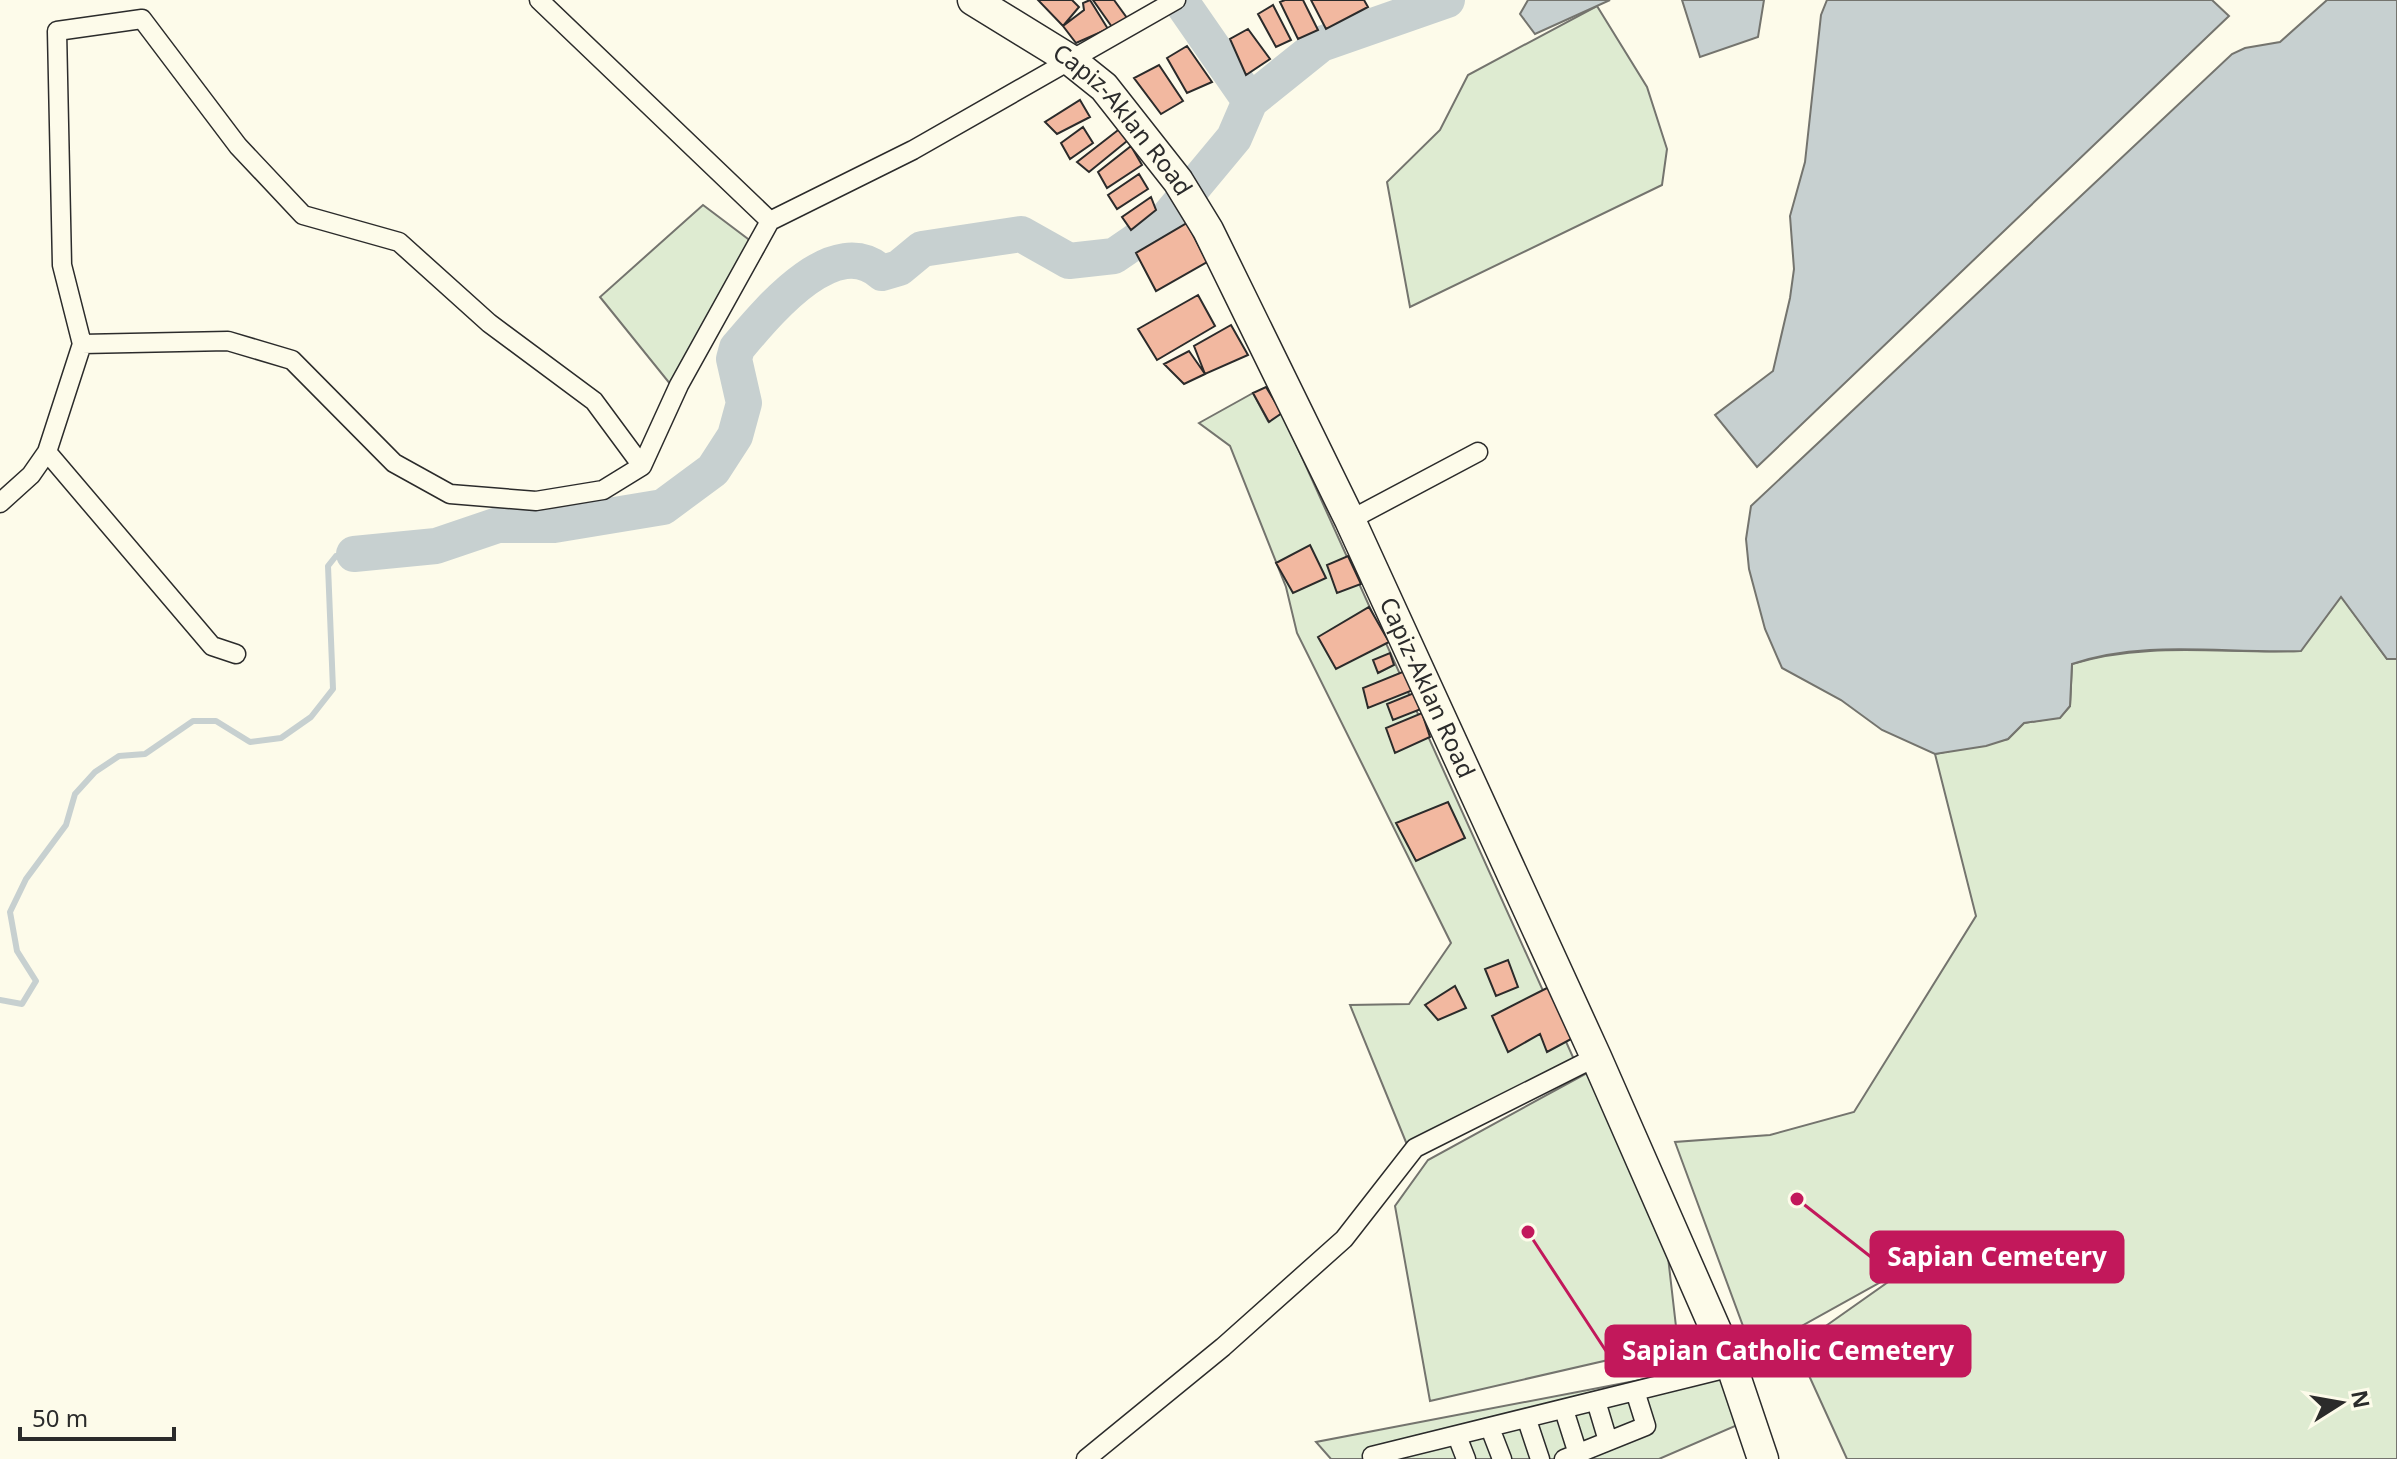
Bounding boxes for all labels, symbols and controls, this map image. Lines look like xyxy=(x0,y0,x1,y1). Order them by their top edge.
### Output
street label: Capiz-Aklan Road xyxy=(1047,35,1201,201)
street label: Capiz-Aklan Road xyxy=(1373,591,1484,783)
callout: Sapian Cemetery xyxy=(1871,1232,2123,1282)
text: Sapian Cemetery xyxy=(1887,1238,2107,1274)
callout: Sapian Catholic Cemetery xyxy=(1606,1326,1970,1376)
text: Sapian Catholic Cemetery xyxy=(1622,1332,1954,1368)
north arrow xyxy=(2301,1363,2381,1443)
text: N xyxy=(2345,1387,2378,1411)
scale bar xyxy=(20,1391,174,1441)
text: 50 m xyxy=(32,1401,88,1434)

